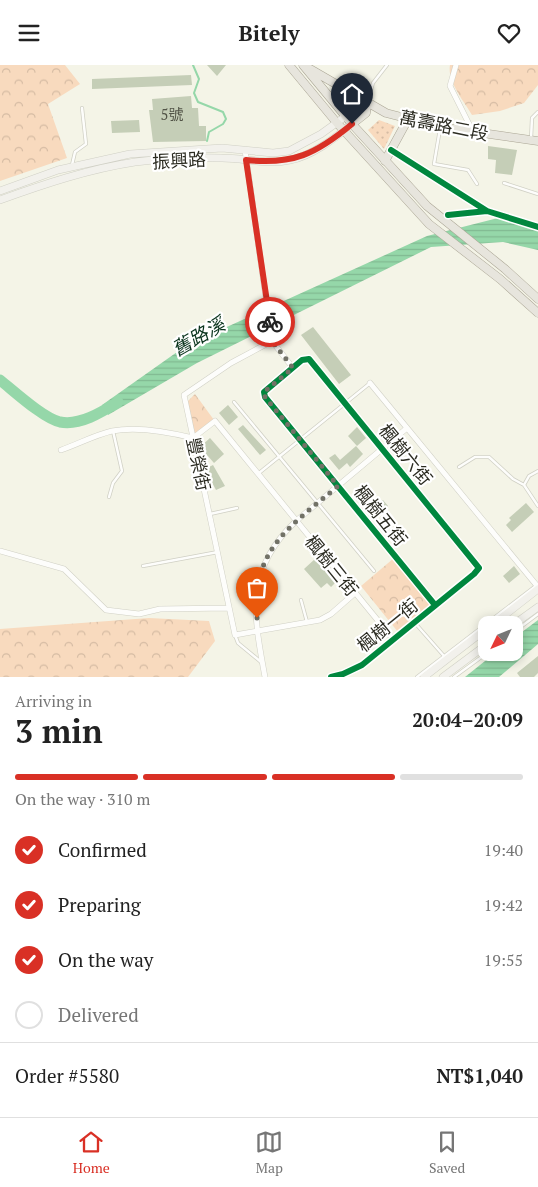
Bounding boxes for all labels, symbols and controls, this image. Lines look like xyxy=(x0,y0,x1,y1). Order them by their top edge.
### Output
text: Bitely xyxy=(238,18,300,47)
icon: menu xyxy=(15,19,43,47)
icon: heart xyxy=(495,19,523,47)
pin xyxy=(331,73,373,124)
icon: home xyxy=(338,80,366,108)
house number: 5號 xyxy=(161,104,184,124)
street label: 萬壽路二段 xyxy=(398,105,490,145)
street label: 振興路 xyxy=(151,147,207,173)
courier xyxy=(245,297,295,347)
icon: bike xyxy=(256,308,284,336)
water label: 舊路溪 xyxy=(167,309,232,361)
street label: 楓樹六街 xyxy=(374,418,438,490)
street label: 豐榮街 xyxy=(182,435,216,493)
street label: 楓樹五街 xyxy=(349,479,413,551)
street label: 楓樹三街 xyxy=(300,529,364,601)
pin xyxy=(236,567,278,618)
icon: bag xyxy=(243,574,271,602)
street label: 楓樹一街 xyxy=(351,593,423,657)
north arrow xyxy=(478,616,522,661)
map controls xyxy=(478,616,523,661)
text: Arriving in xyxy=(15,690,92,712)
text: 20:04–20:09 xyxy=(412,707,523,732)
text: 3 min xyxy=(15,710,103,752)
text: On the way · 310 m xyxy=(15,788,150,810)
icon: check xyxy=(15,836,43,864)
text: Confirmed xyxy=(58,837,147,862)
text: 19:40 xyxy=(484,839,523,861)
icon: check xyxy=(15,891,43,919)
text: Preparing xyxy=(58,892,141,917)
text: 19:42 xyxy=(484,894,523,916)
icon: check xyxy=(15,946,43,974)
text: On the way xyxy=(58,947,153,972)
text: 19:55 xyxy=(484,949,523,971)
text: Delivered xyxy=(58,1002,139,1027)
text: Order #5580 xyxy=(15,1063,119,1088)
text: NT$1,040 xyxy=(436,1063,523,1088)
tab: Home xyxy=(73,1128,110,1177)
tab: Map xyxy=(255,1128,283,1177)
tab: Saved xyxy=(429,1128,465,1177)

